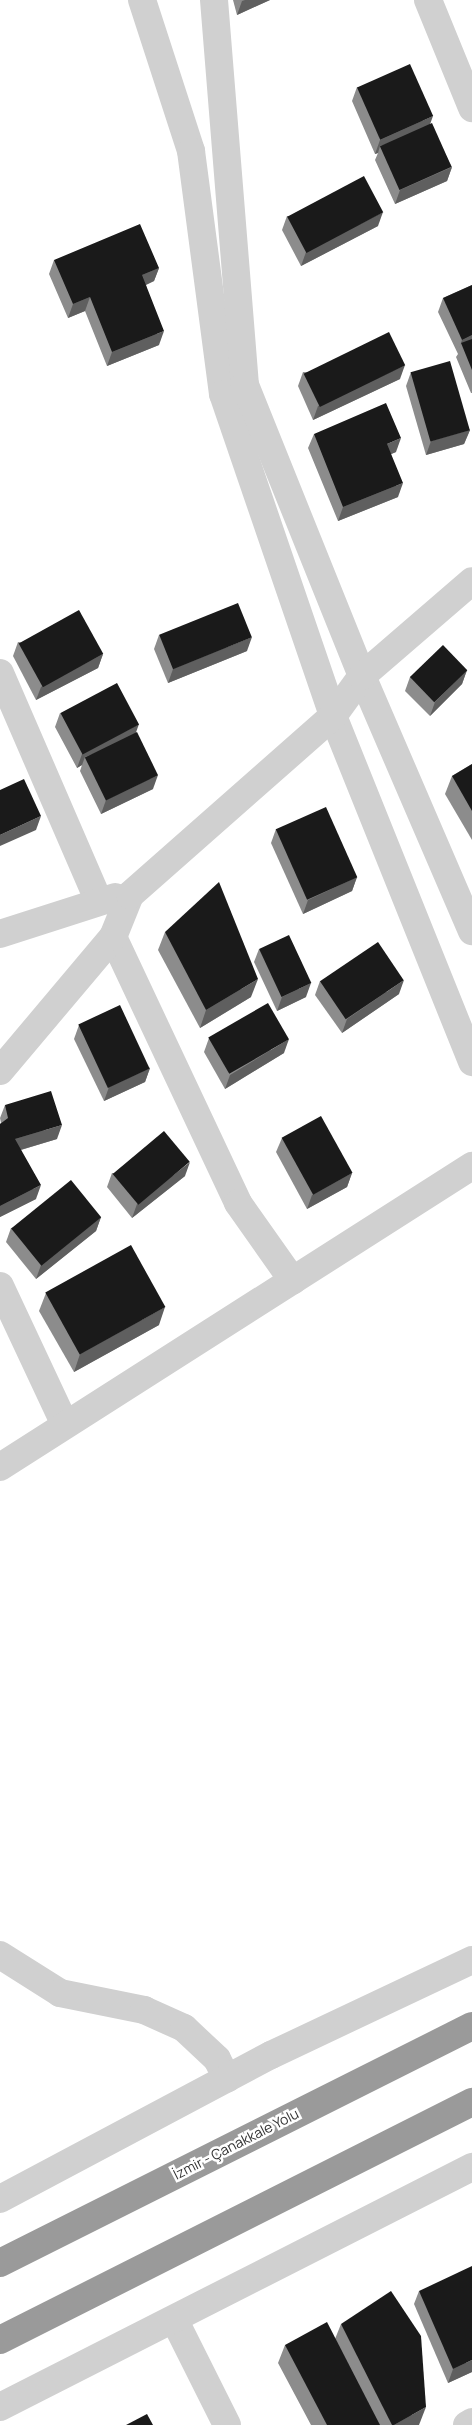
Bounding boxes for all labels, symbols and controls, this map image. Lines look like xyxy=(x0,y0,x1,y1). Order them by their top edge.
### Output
street label: İzmir - Çanakkale Yolu xyxy=(170,2105,302,2183)

